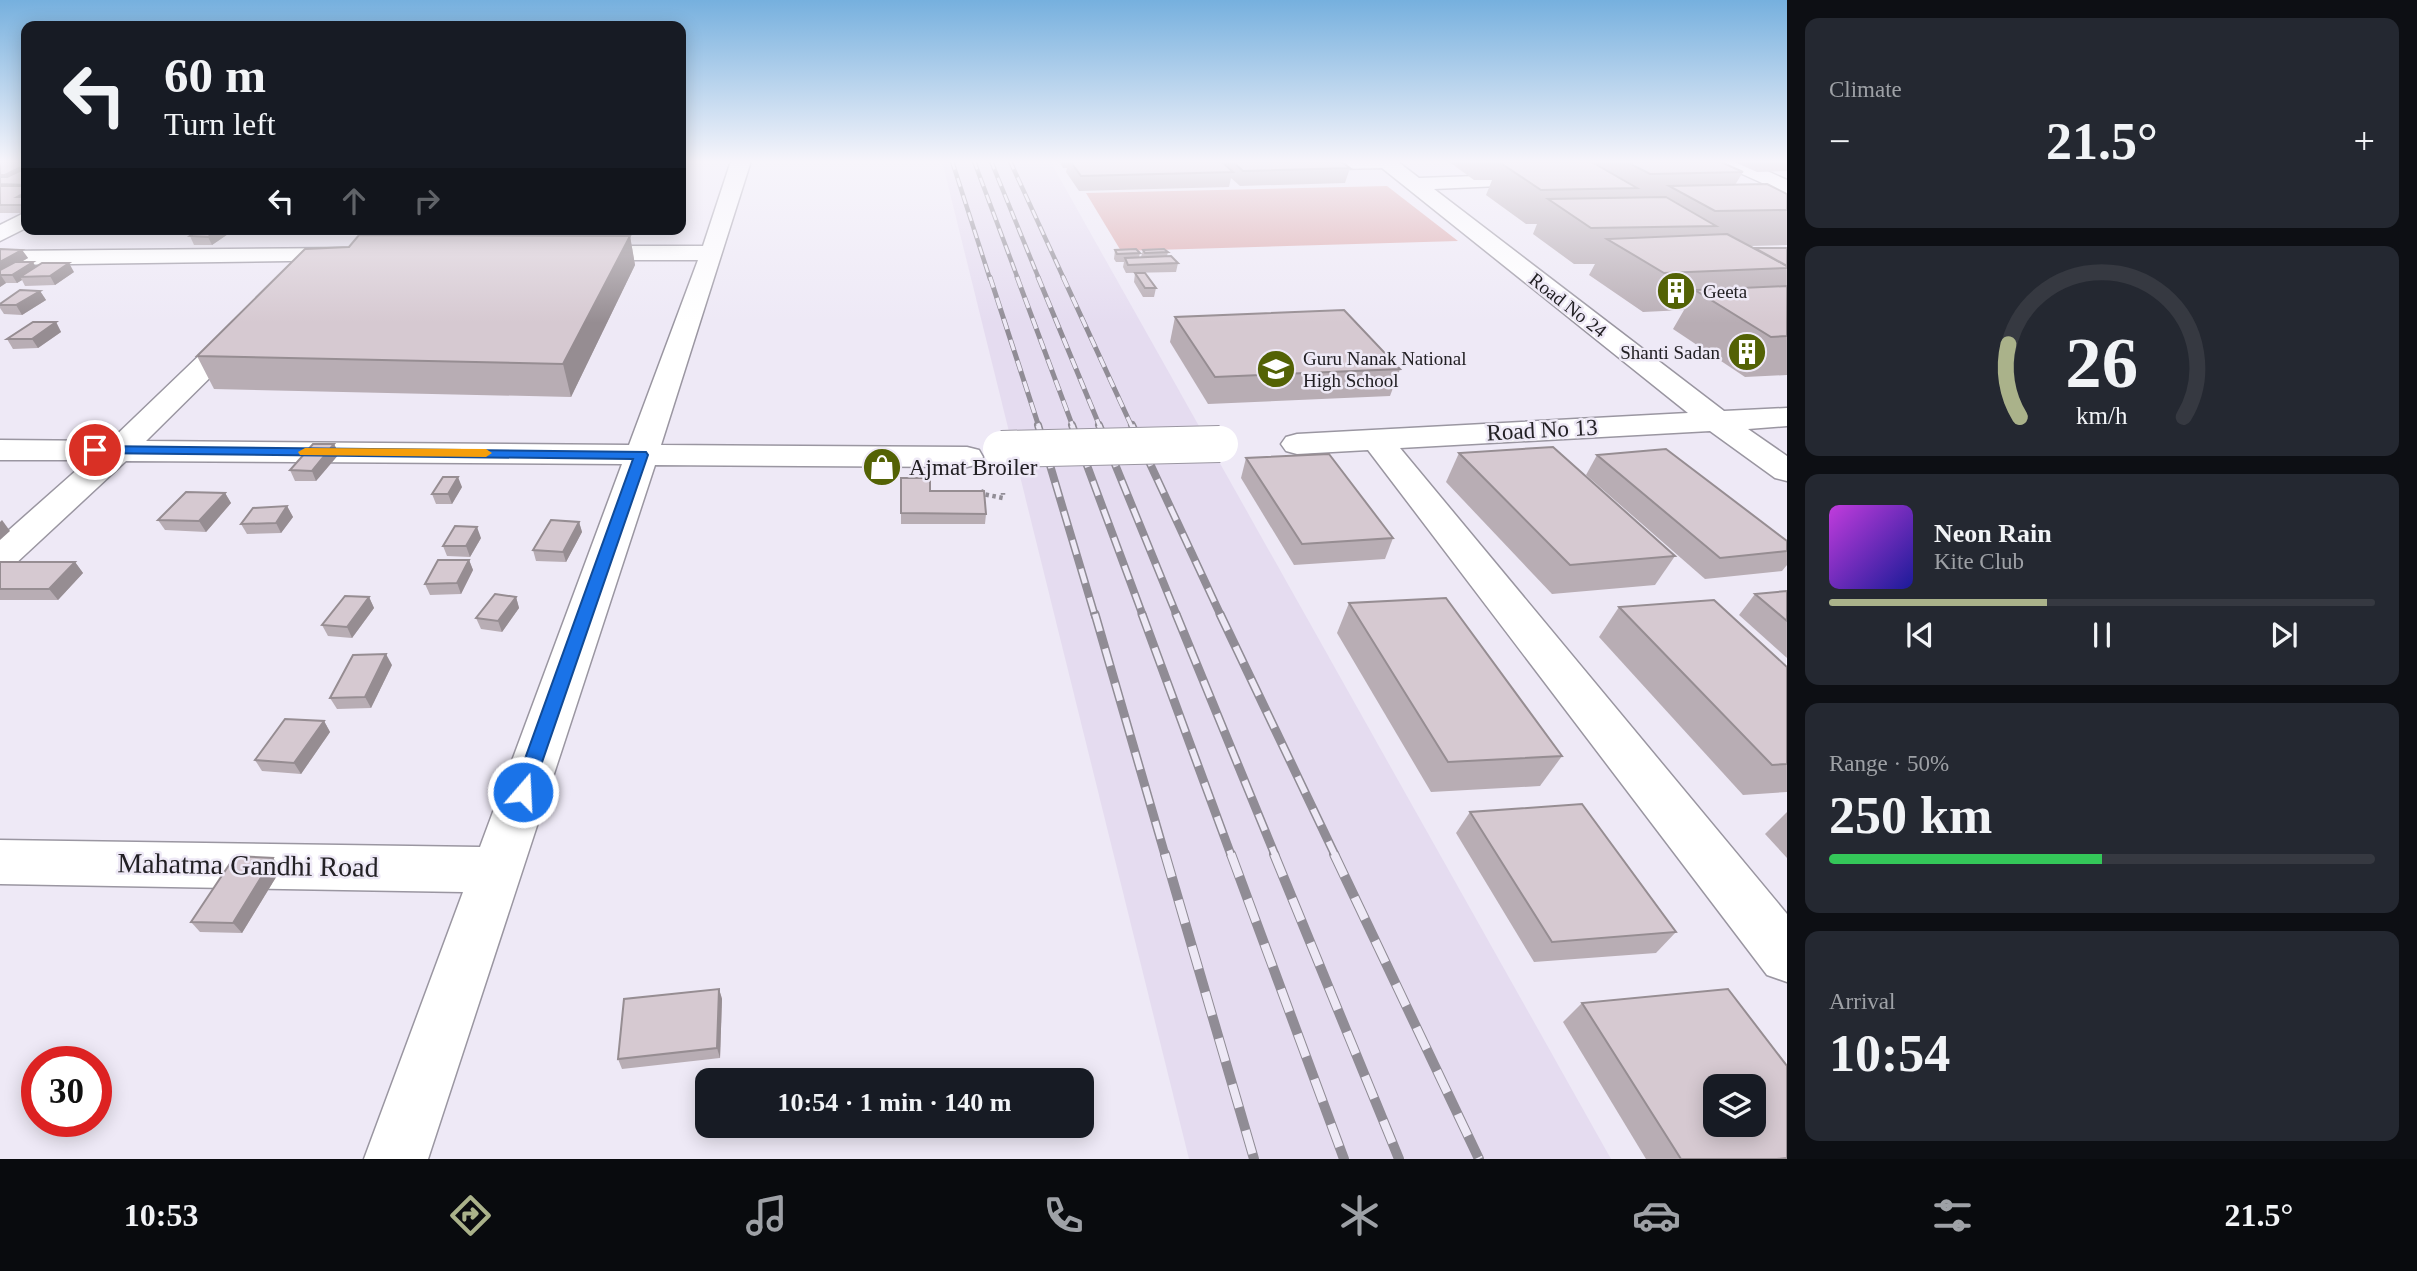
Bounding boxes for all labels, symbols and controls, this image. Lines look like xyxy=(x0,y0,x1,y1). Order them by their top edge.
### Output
text: 60 m xyxy=(164,48,266,103)
icon: left xyxy=(49,49,140,140)
text: Climate xyxy=(1829,77,1902,102)
text: Turn left xyxy=(164,106,276,142)
text: 21.5° xyxy=(2046,113,2158,170)
text: − xyxy=(1829,120,1850,162)
text: + xyxy=(2354,120,2375,162)
icon: left xyxy=(262,182,300,220)
icon: ahead xyxy=(335,182,373,220)
icon: right xyxy=(408,182,446,220)
street label: Road No 24 xyxy=(1525,268,1611,342)
building icon: Geeta xyxy=(1655,270,1697,312)
place label: Geeta xyxy=(1703,281,1748,302)
text: 26 xyxy=(2066,323,2138,404)
building icon: Shanti Sadan xyxy=(1726,331,1768,373)
place label: Shanti Sadan xyxy=(1620,342,1720,363)
school or university icon: Guru Nanak National High School xyxy=(1255,348,1297,390)
place label: Guru Nanak National High School xyxy=(1303,348,1467,391)
text: km/h xyxy=(2076,402,2128,429)
street label: Road No 13 xyxy=(1486,415,1598,445)
pin xyxy=(65,420,125,480)
icon: arrive xyxy=(76,431,114,469)
shop icon: Ajmat Broiler xyxy=(861,446,903,488)
place label: Ajmat Broiler xyxy=(909,455,1038,480)
text: Neon Rain xyxy=(1934,519,2052,548)
text: Kite Club xyxy=(1934,549,2024,574)
icon: previous xyxy=(1901,616,1939,654)
icon: pause xyxy=(2083,616,2121,654)
icon: next xyxy=(2265,616,2303,654)
text: Range · 50% xyxy=(1829,751,1949,776)
position arrow xyxy=(486,755,560,829)
text: 250 km xyxy=(1829,787,1992,844)
street label: Mahatma Gandhi Road xyxy=(117,847,379,883)
text: Arrival xyxy=(1829,989,1895,1014)
text: 10:54 xyxy=(1829,1025,1950,1082)
speed limit sign: 30 xyxy=(21,1046,112,1137)
map controls xyxy=(1703,1074,1766,1137)
button: layers xyxy=(1703,1074,1766,1137)
text: 10:54 · 1 min · 140 m xyxy=(778,1088,1012,1117)
icon: directions xyxy=(446,1191,495,1240)
icon: music xyxy=(742,1191,791,1240)
icon: phone xyxy=(1039,1191,1088,1240)
icon: climate xyxy=(1335,1191,1384,1240)
icon: car xyxy=(1632,1191,1681,1240)
icon: filters xyxy=(1928,1191,1977,1240)
text: 10:53 xyxy=(124,1197,198,1233)
text: 21.5° xyxy=(2224,1197,2293,1233)

